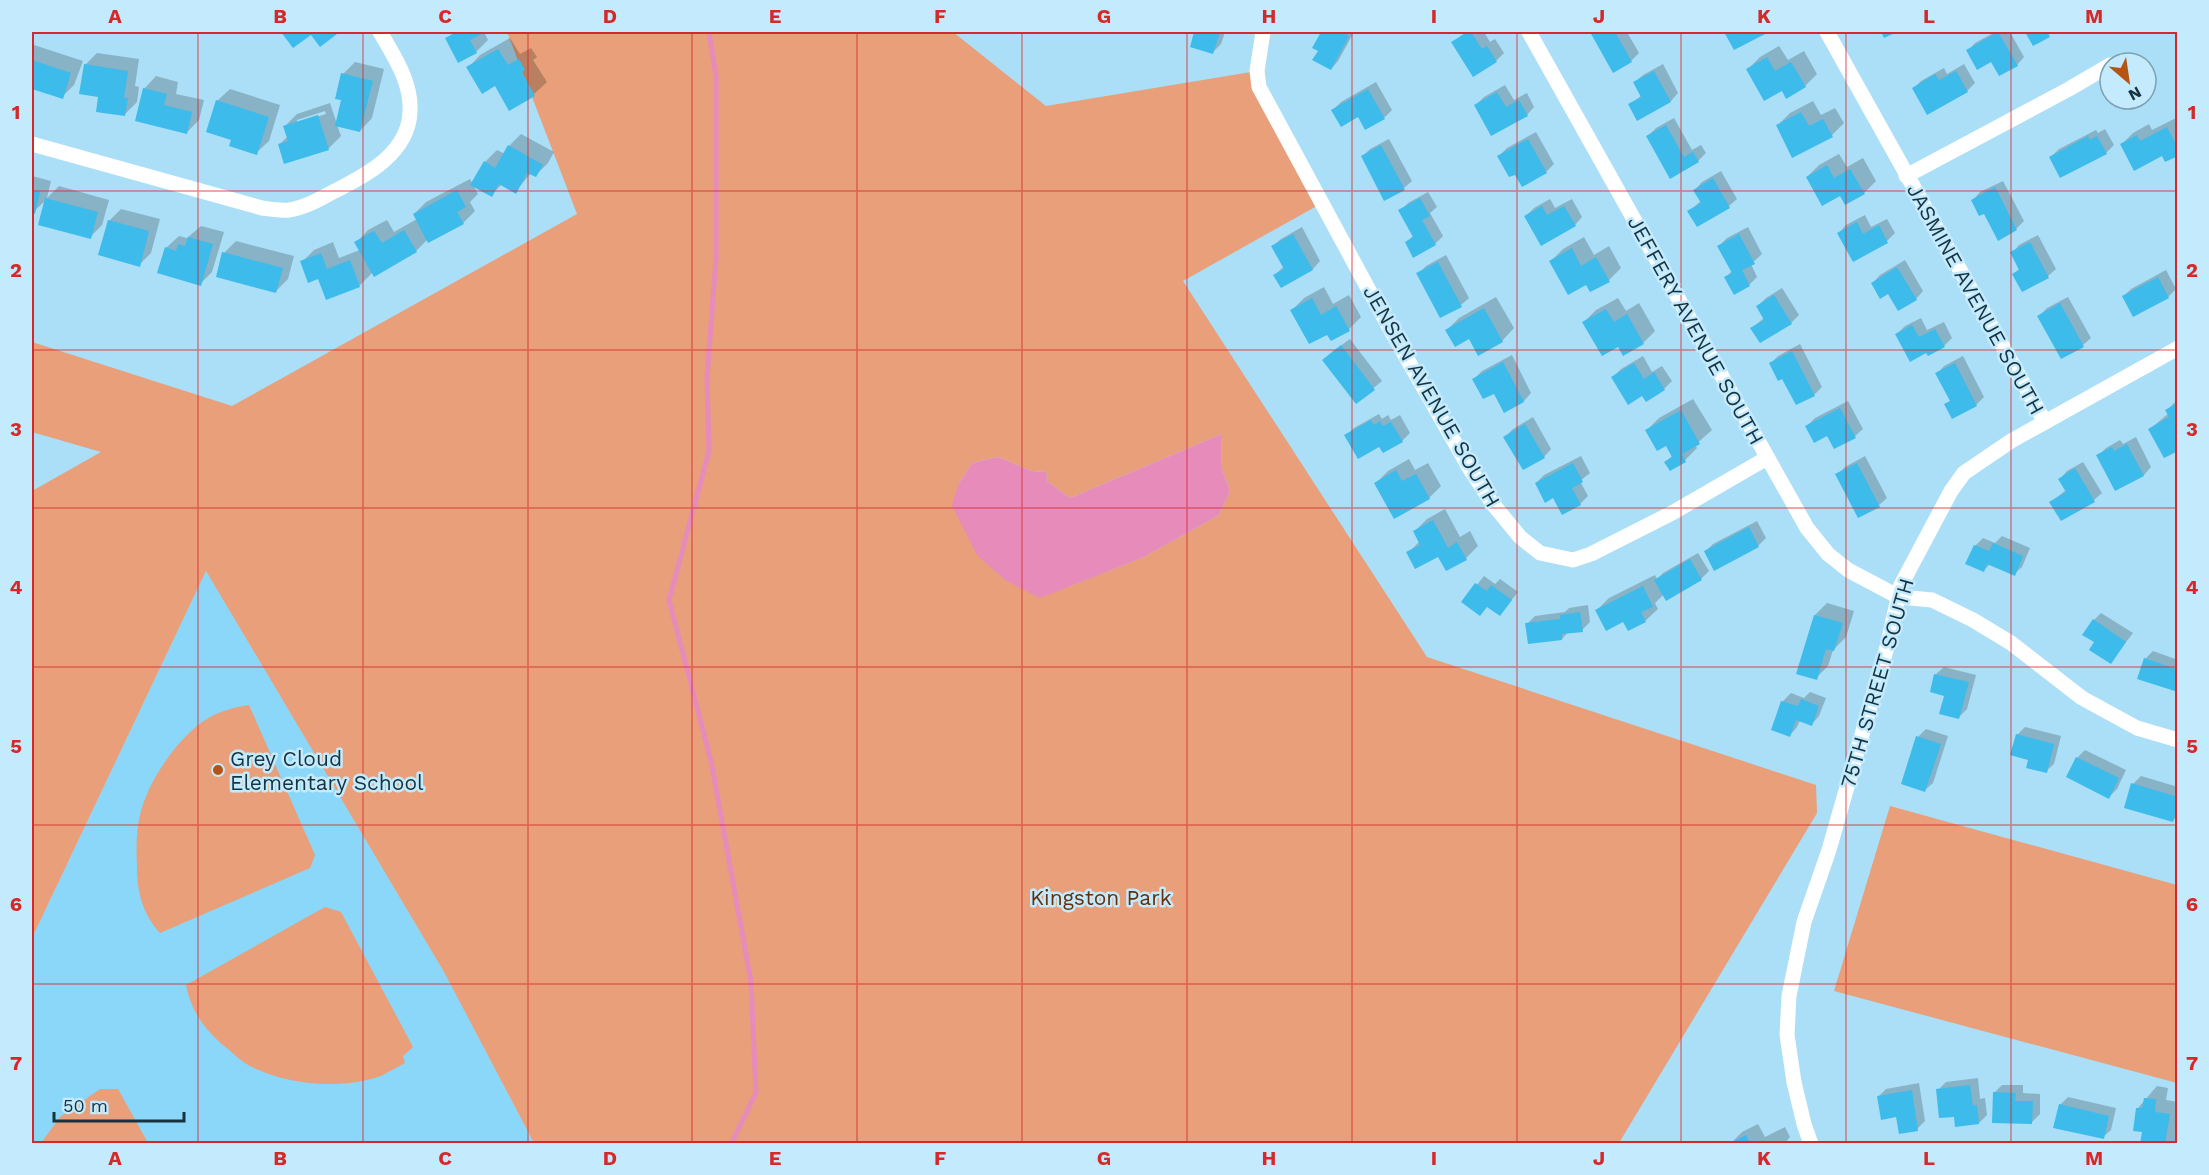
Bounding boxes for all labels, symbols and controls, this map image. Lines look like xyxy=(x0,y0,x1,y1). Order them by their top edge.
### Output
text: A xyxy=(108,4,122,28)
text: B xyxy=(273,4,287,28)
text: C xyxy=(438,4,452,28)
text: D xyxy=(603,4,617,28)
text: E xyxy=(769,4,781,28)
text: F xyxy=(934,4,946,28)
text: G xyxy=(1097,4,1111,28)
text: H xyxy=(1262,4,1276,28)
text: I xyxy=(1431,4,1437,28)
text: J xyxy=(1593,4,1605,28)
text: K xyxy=(1757,4,1771,28)
text: L xyxy=(1923,4,1935,28)
text: M xyxy=(2085,4,2103,28)
north arrow xyxy=(2098,51,2158,111)
text: N xyxy=(2125,82,2145,105)
text: 1 xyxy=(12,100,20,124)
text: 1 xyxy=(2188,100,2196,124)
street label: JASMINE AVENUE SOUTH xyxy=(1902,179,2050,419)
street label: JEFFERY AVENUE SOUTH xyxy=(1623,211,1769,449)
text: 2 xyxy=(10,258,22,282)
text: 2 xyxy=(2186,258,2198,282)
street label: JENSEN AVENUE SOUTH xyxy=(1358,281,1506,511)
text: 3 xyxy=(10,417,22,441)
text: 3 xyxy=(2186,417,2198,441)
text: 4 xyxy=(10,575,23,599)
street label: 75TH STREET SOUTH xyxy=(1835,575,1919,791)
text: 4 xyxy=(2186,575,2199,599)
text: 5 xyxy=(10,734,22,758)
text: 5 xyxy=(2186,734,2198,758)
place label: Grey Cloud Elementary School xyxy=(230,746,424,795)
marker: Grey Cloud Elementary School xyxy=(211,763,225,777)
park label: Kingston Park xyxy=(1030,885,1172,910)
text: 6 xyxy=(10,892,22,916)
text: 6 xyxy=(2186,892,2198,916)
text: 7 xyxy=(10,1051,22,1075)
text: 7 xyxy=(2186,1051,2198,1075)
scale bar xyxy=(54,1085,184,1123)
text: 50 m xyxy=(63,1095,108,1116)
text: A xyxy=(108,1146,122,1170)
text: B xyxy=(273,1146,287,1170)
text: C xyxy=(438,1146,452,1170)
text: D xyxy=(603,1146,617,1170)
text: E xyxy=(769,1146,781,1170)
text: F xyxy=(934,1146,946,1170)
text: G xyxy=(1097,1146,1111,1170)
text: H xyxy=(1262,1146,1276,1170)
text: I xyxy=(1431,1146,1437,1170)
text: J xyxy=(1593,1146,1605,1170)
text: K xyxy=(1757,1146,1771,1170)
text: L xyxy=(1923,1146,1935,1170)
text: M xyxy=(2085,1146,2103,1170)

